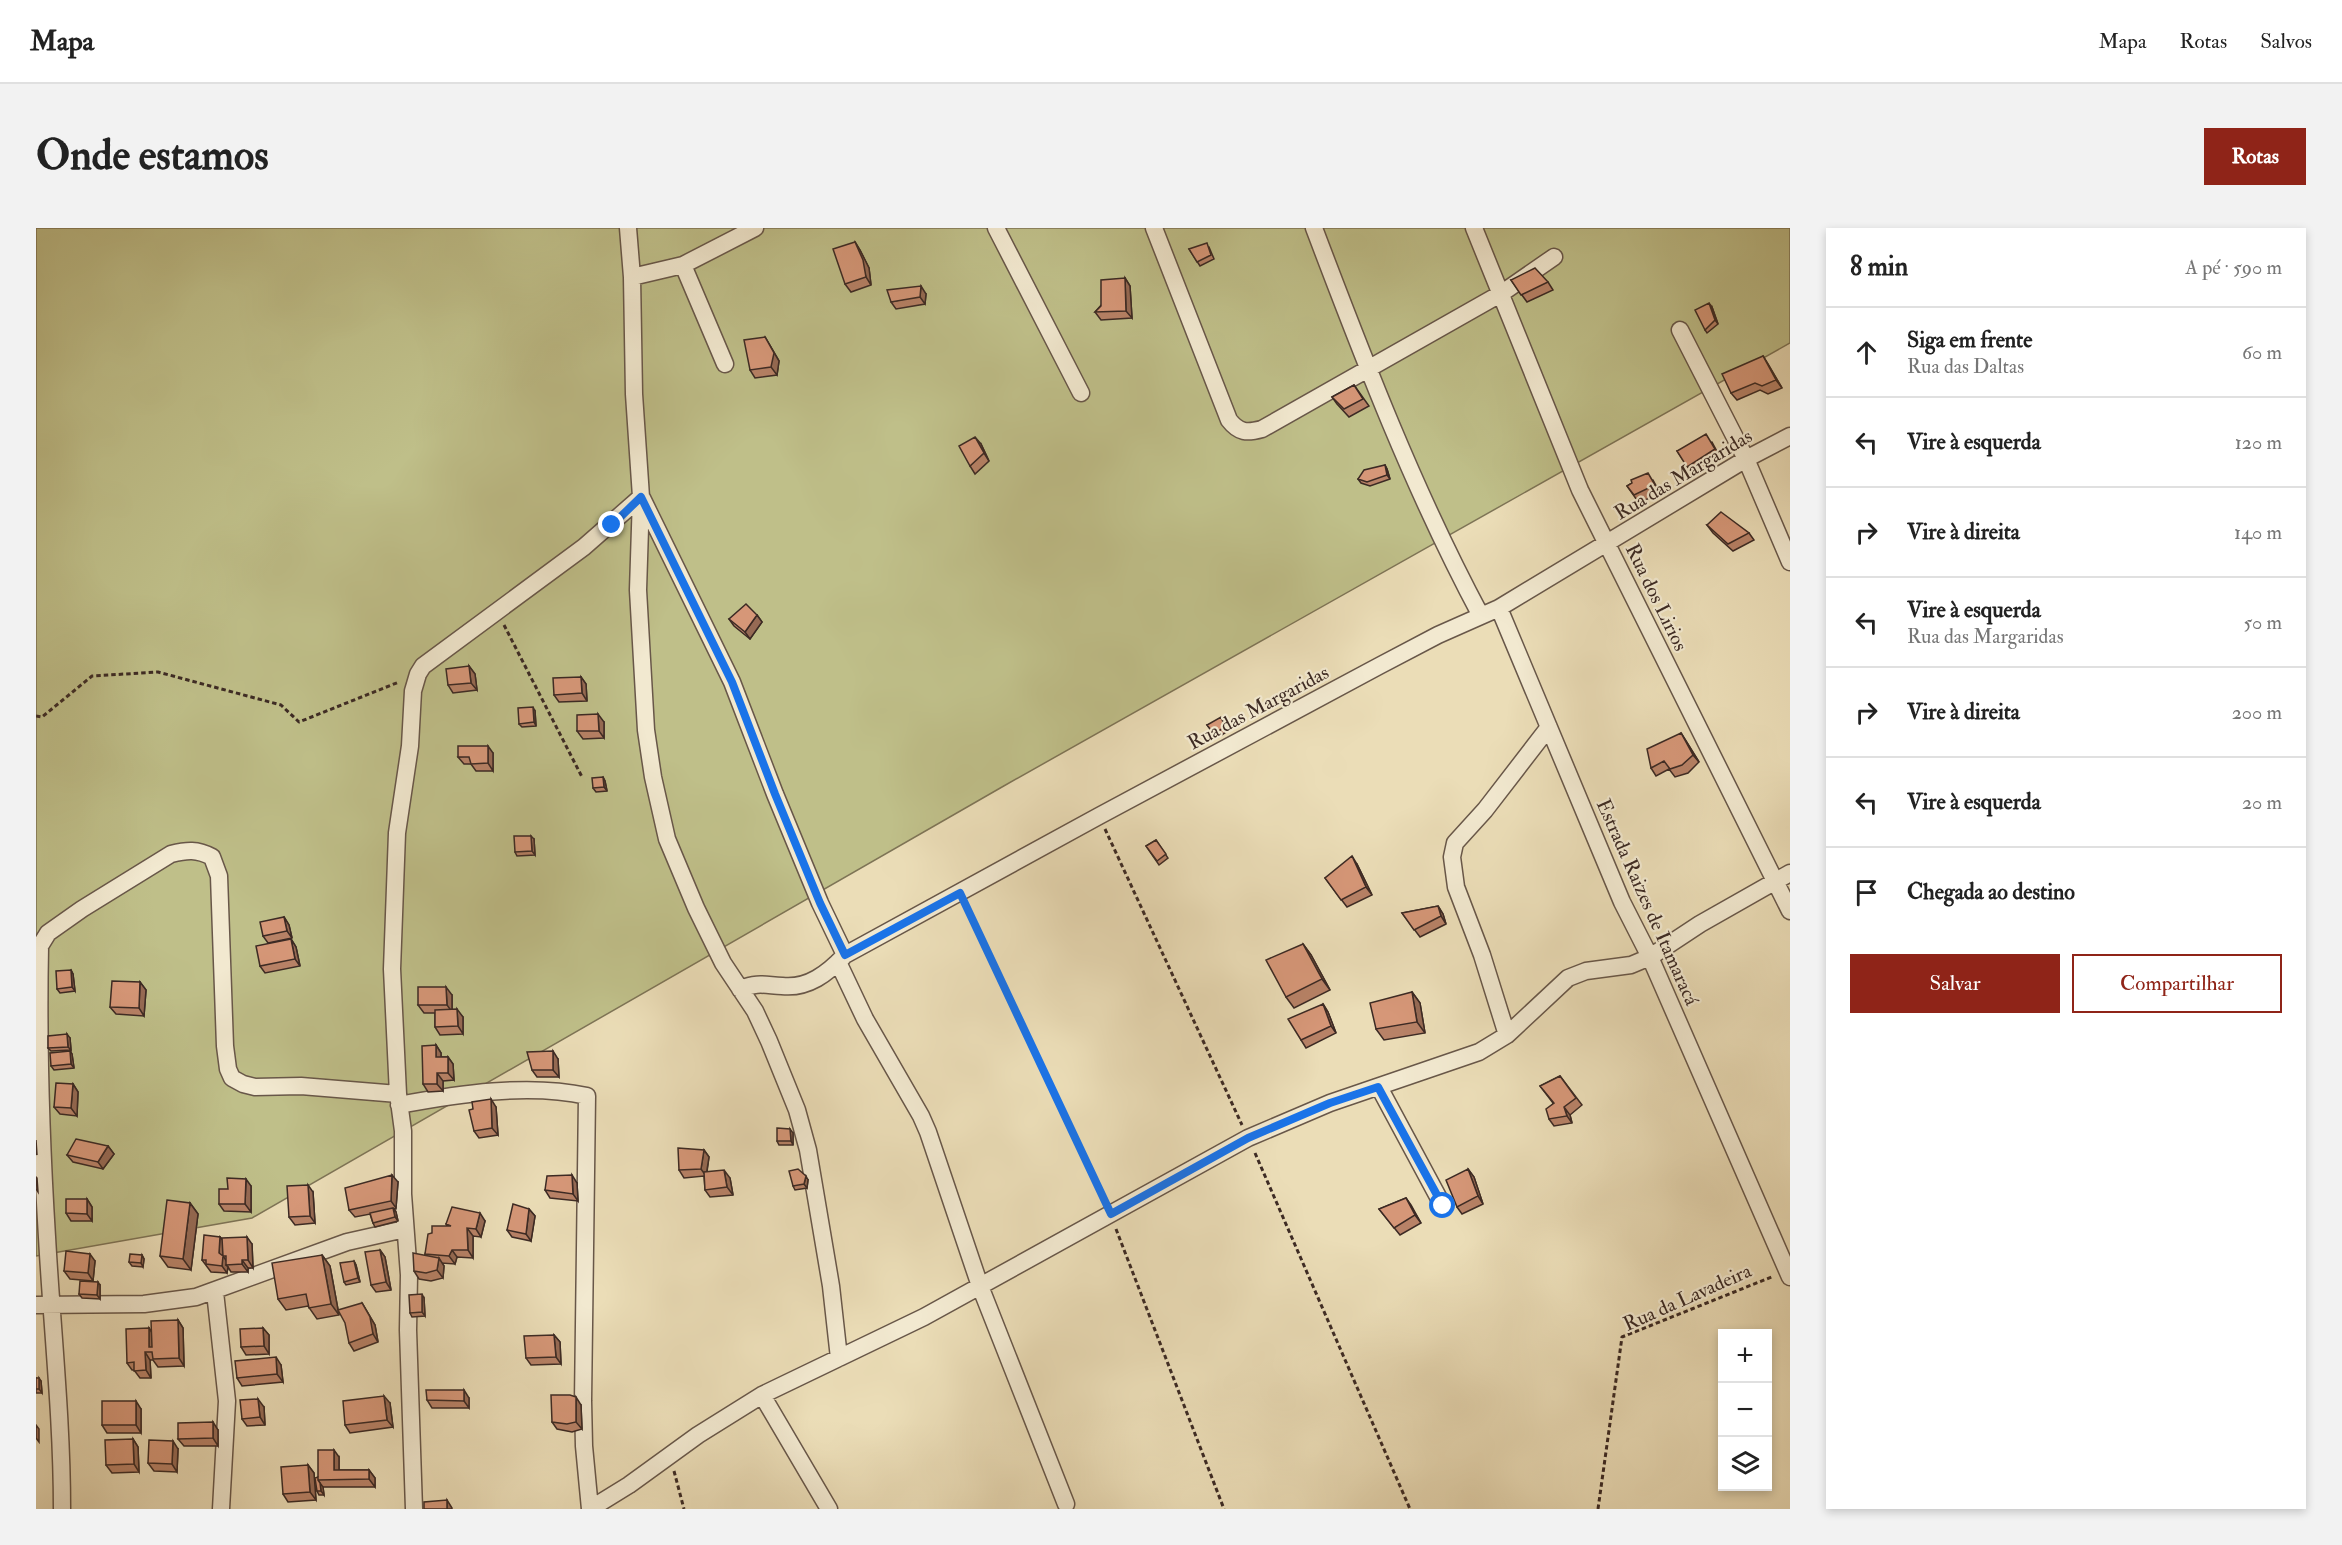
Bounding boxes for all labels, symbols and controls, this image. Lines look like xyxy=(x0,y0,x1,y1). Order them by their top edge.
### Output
text: Mapa xyxy=(30,24,94,59)
text: Mapa xyxy=(2099,28,2147,55)
text: Rotas xyxy=(2180,28,2227,55)
text: Salvos xyxy=(2260,28,2312,55)
button: Rotas xyxy=(2204,128,2306,185)
text: Onde estamos xyxy=(36,130,269,182)
text: 8 min xyxy=(1850,251,1908,283)
text: A pé · 590 m xyxy=(2185,255,2282,280)
text: Siga em frente xyxy=(1907,326,2032,354)
icon: ahead xyxy=(1850,336,1883,369)
text: 60 m xyxy=(2242,340,2282,365)
text: Rua das Daltas xyxy=(1907,354,2024,379)
street label: Rua das Margaridas xyxy=(1610,423,1757,525)
icon: left xyxy=(1850,426,1883,459)
text: Vire à esquerda xyxy=(1907,428,2041,456)
text: 120 m xyxy=(2235,430,2282,455)
route end xyxy=(598,511,624,537)
icon: right xyxy=(1850,516,1883,549)
text: Vire à direita xyxy=(1907,518,2020,546)
text: 140 m xyxy=(2234,520,2282,545)
street label: Rua dos Lirios xyxy=(1620,539,1693,655)
text: Vire à esquerda xyxy=(1907,596,2041,624)
icon: left xyxy=(1850,606,1883,639)
text: 50 m xyxy=(2243,610,2282,635)
text: Rua das Margaridas xyxy=(1907,624,2064,649)
street label: Rua das Margaridas xyxy=(1183,660,1333,755)
icon: right xyxy=(1850,696,1883,729)
text: Vire à direita xyxy=(1907,698,2020,726)
text: 200 m xyxy=(2232,700,2282,725)
icon: left xyxy=(1850,786,1883,819)
text: Vire à esquerda xyxy=(1907,788,2041,816)
text: 20 m xyxy=(2242,790,2282,815)
street label: Estrada Raizes de Itamaracá xyxy=(1591,795,1705,1010)
icon: arrive xyxy=(1850,876,1883,909)
text: Chegada ao destino xyxy=(1907,878,2075,906)
button: Salvar xyxy=(1850,954,2060,1013)
button: Compartilhar xyxy=(2072,954,2282,1013)
route start xyxy=(1429,1192,1455,1218)
street label: Rua da Lavadeira xyxy=(1619,1258,1756,1337)
map controls xyxy=(1718,1329,1772,1491)
button: + xyxy=(1718,1329,1772,1383)
button: − xyxy=(1718,1383,1772,1437)
button: layers xyxy=(1718,1437,1772,1491)

